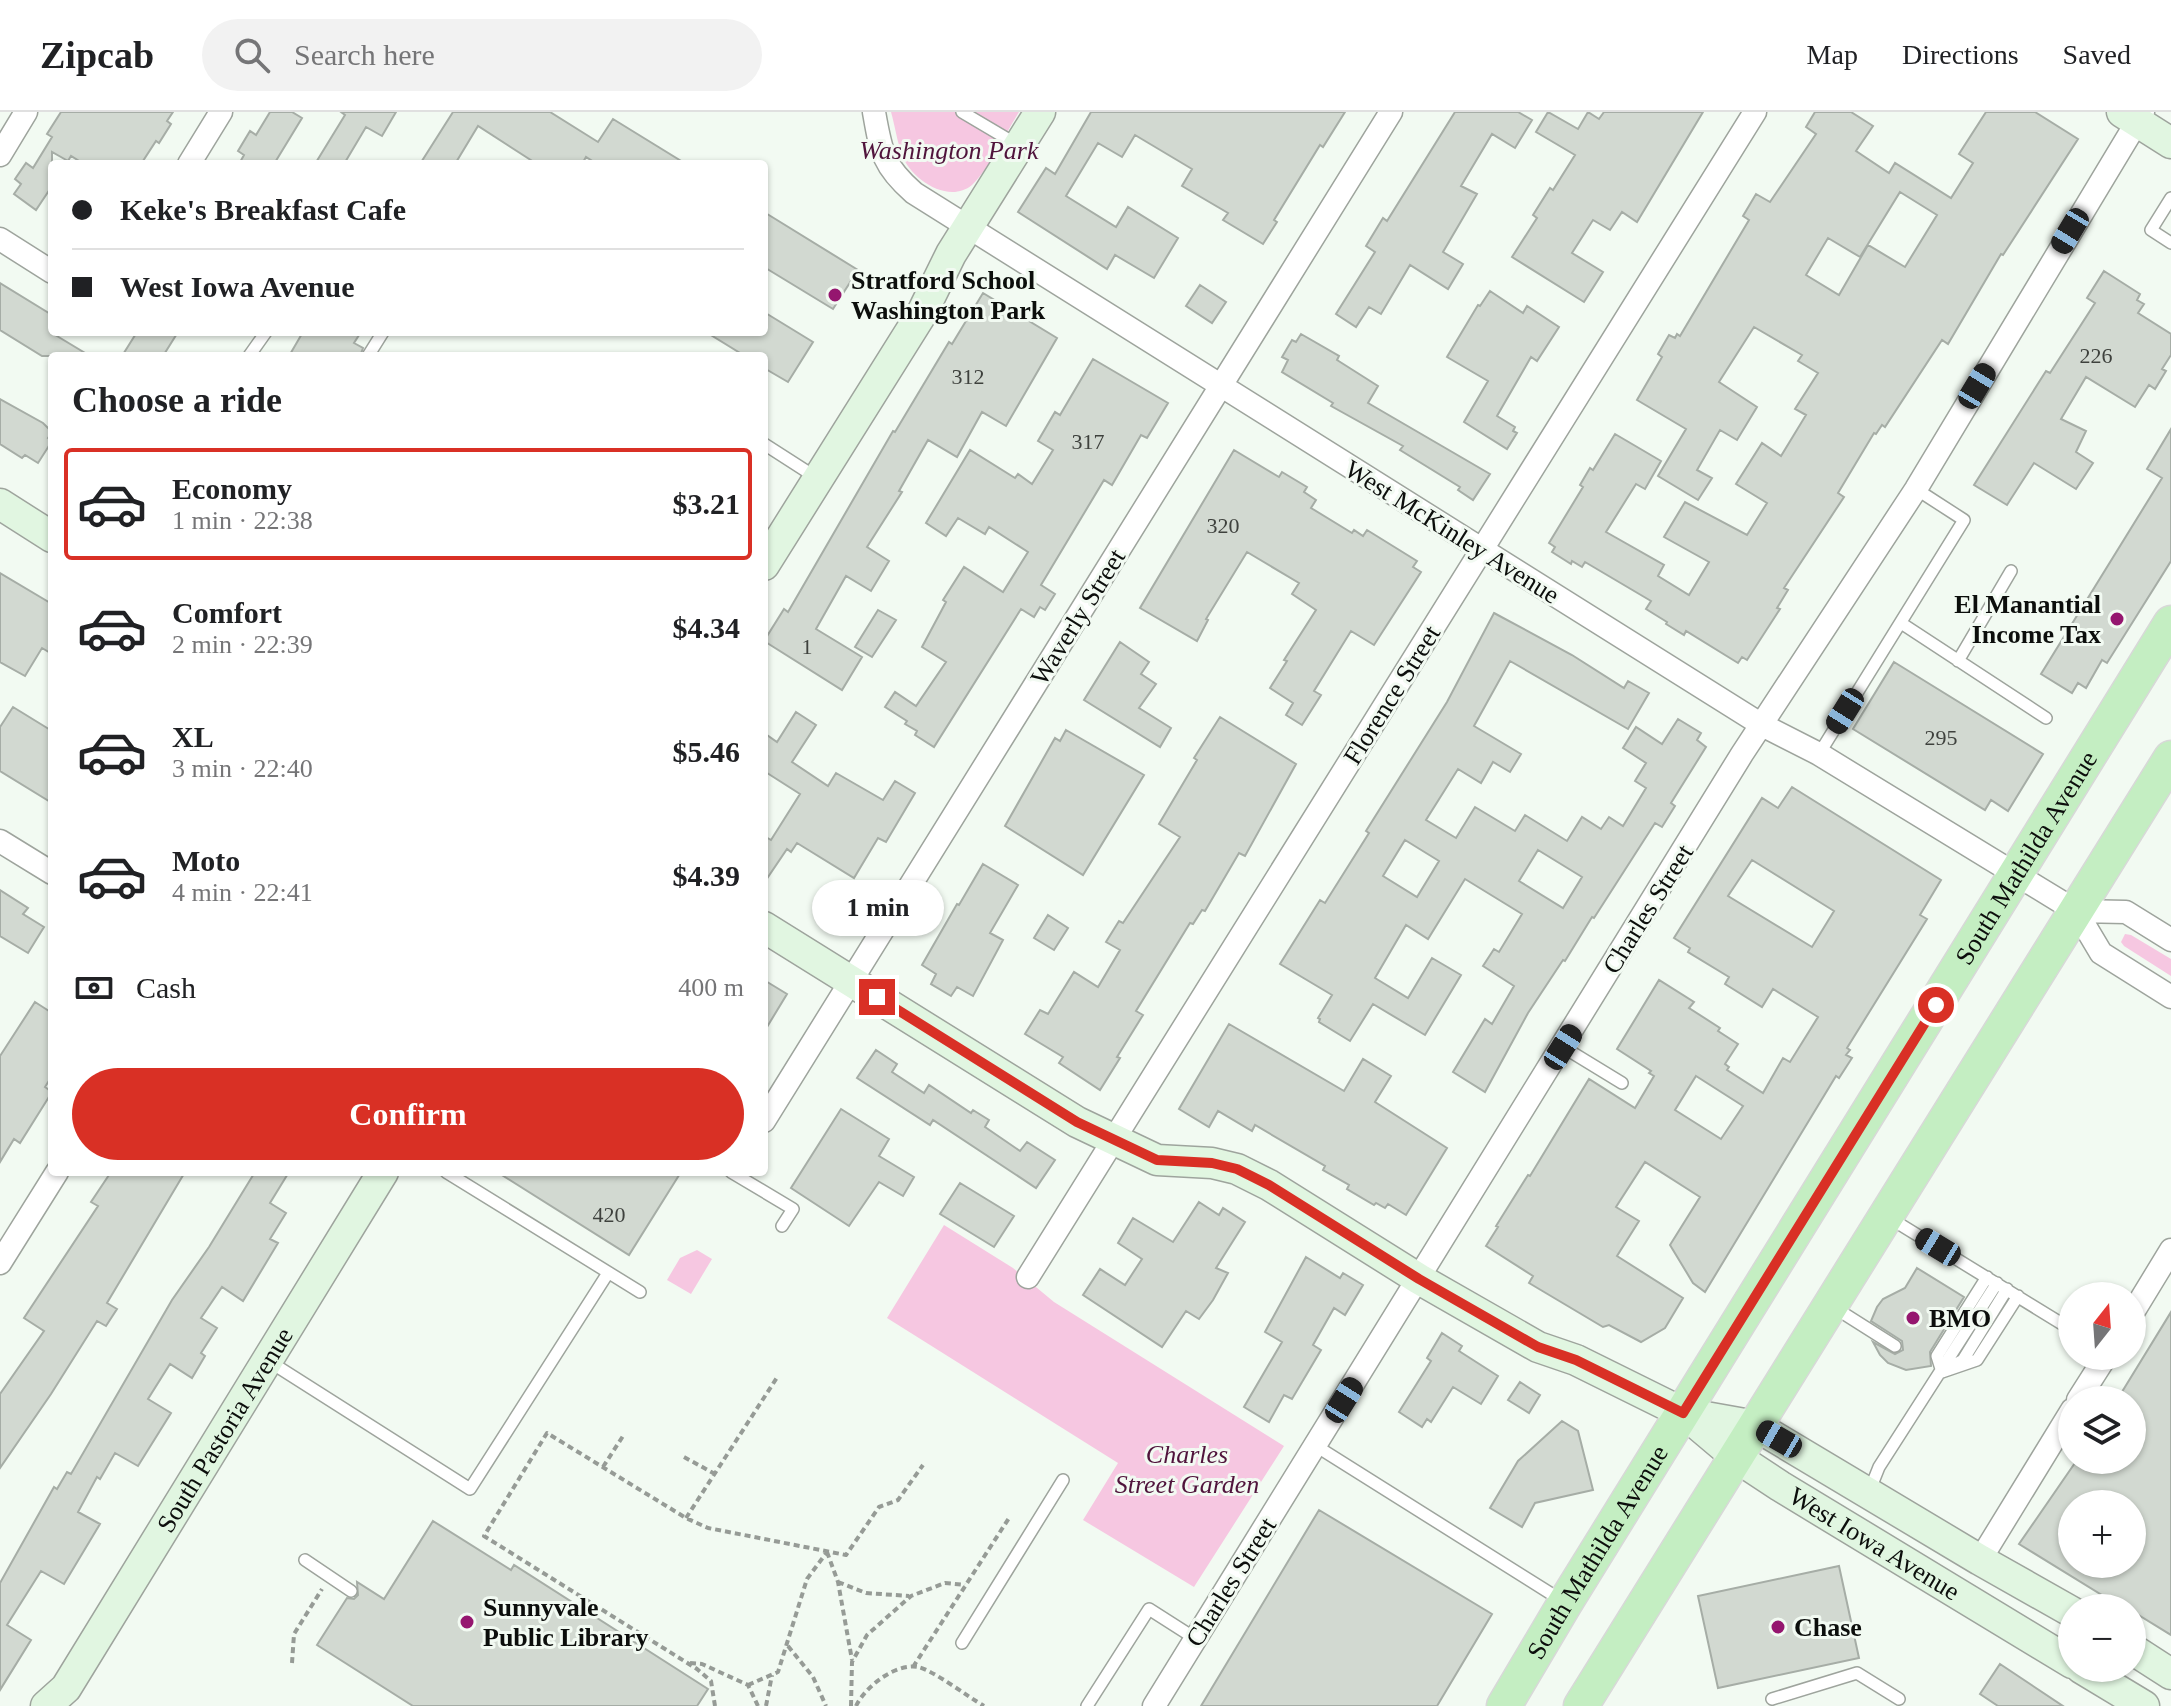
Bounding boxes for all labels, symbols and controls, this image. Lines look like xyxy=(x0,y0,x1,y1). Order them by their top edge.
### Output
search box xyxy=(202,19,762,91)
icon: search xyxy=(230,33,274,77)
text: Zipcab xyxy=(40,34,154,76)
text: Search here xyxy=(294,38,435,71)
text: Map xyxy=(1807,39,1858,70)
text: Directions xyxy=(1902,39,2019,70)
text: Saved xyxy=(2063,39,2131,70)
park label: Washington Park xyxy=(860,136,1039,165)
text: Keke's Breakfast Cafe xyxy=(120,193,406,226)
car xyxy=(2047,204,2093,258)
place label: Stratford School Washington Park xyxy=(851,266,1046,325)
text: West Iowa Avenue xyxy=(120,270,354,303)
marker: Stratford School Washington Park xyxy=(826,286,844,304)
house number: 226 xyxy=(2080,343,2113,368)
car xyxy=(1954,359,2000,413)
house number: 312 xyxy=(952,364,985,389)
text: Choose a ride xyxy=(72,380,282,420)
house number: 317 xyxy=(1072,429,1105,454)
street label: West McKinley Avenue xyxy=(1339,454,1565,610)
icon: car xyxy=(76,468,148,540)
text: Economy xyxy=(172,472,292,505)
text: $3.21 xyxy=(673,487,740,520)
text: 1 min · 22:38 xyxy=(172,506,313,535)
house number: 320 xyxy=(1207,513,1240,538)
street label: Waverly Street xyxy=(1025,543,1132,690)
place label: El Manantial Income Tax xyxy=(1954,590,2101,649)
icon: car xyxy=(76,592,148,664)
text: Comfort xyxy=(172,596,282,629)
marker: El Manantial Income Tax xyxy=(2108,610,2126,628)
text: $4.34 xyxy=(673,611,740,644)
street label: Florence Street xyxy=(1338,620,1447,770)
text: 2 min · 22:39 xyxy=(172,630,313,659)
house number: 1 xyxy=(802,634,813,659)
car xyxy=(1822,684,1868,738)
icon: car xyxy=(76,716,148,788)
text: XL xyxy=(172,720,214,753)
house number: 295 xyxy=(1925,725,1958,750)
text: $5.46 xyxy=(673,735,740,768)
street label: South Mathilda Avenue xyxy=(1949,746,2103,970)
text: 3 min · 22:40 xyxy=(172,754,313,783)
street label: Charles Street xyxy=(1597,839,1700,979)
icon: car xyxy=(76,840,148,912)
text: Moto xyxy=(172,844,240,877)
text: $4.39 xyxy=(673,859,740,892)
text: 4 min · 22:41 xyxy=(172,878,313,907)
callout: 1 min xyxy=(811,881,943,937)
text: 1 min xyxy=(847,893,909,922)
icon: cash xyxy=(72,966,116,1010)
text: Cash xyxy=(136,971,196,1004)
text: 400 m xyxy=(678,973,744,1002)
route end xyxy=(859,979,895,1015)
route start xyxy=(1918,987,1954,1023)
car xyxy=(1540,1020,1586,1074)
button: Confirm xyxy=(72,1068,744,1160)
house number: 420 xyxy=(593,1202,626,1227)
car xyxy=(1911,1224,1965,1270)
north arrow xyxy=(2058,1282,2146,1370)
map controls xyxy=(2058,1282,2146,1682)
place label: BMO xyxy=(1929,1304,1991,1333)
marker: BMO xyxy=(1904,1309,1922,1327)
street label: South Pastoria Avenue xyxy=(151,1322,299,1537)
car xyxy=(1321,1373,1367,1427)
button: layers xyxy=(2058,1386,2146,1474)
car xyxy=(1752,1417,1806,1461)
park label: Charles Street Garden xyxy=(1115,1440,1259,1499)
street label: South Mathilda Avenue xyxy=(1521,1440,1674,1664)
street label: West Iowa Avenue xyxy=(1784,1481,1965,1606)
button: + xyxy=(2058,1490,2146,1578)
street label: Charles Street xyxy=(1180,1512,1283,1652)
place label: Sunnyvale Public Library xyxy=(483,1593,648,1652)
button: − xyxy=(2058,1594,2146,1682)
marker: Sunnyvale Public Library xyxy=(458,1613,476,1631)
place label: Chase xyxy=(1794,1613,1862,1642)
marker: Chase xyxy=(1769,1618,1787,1636)

